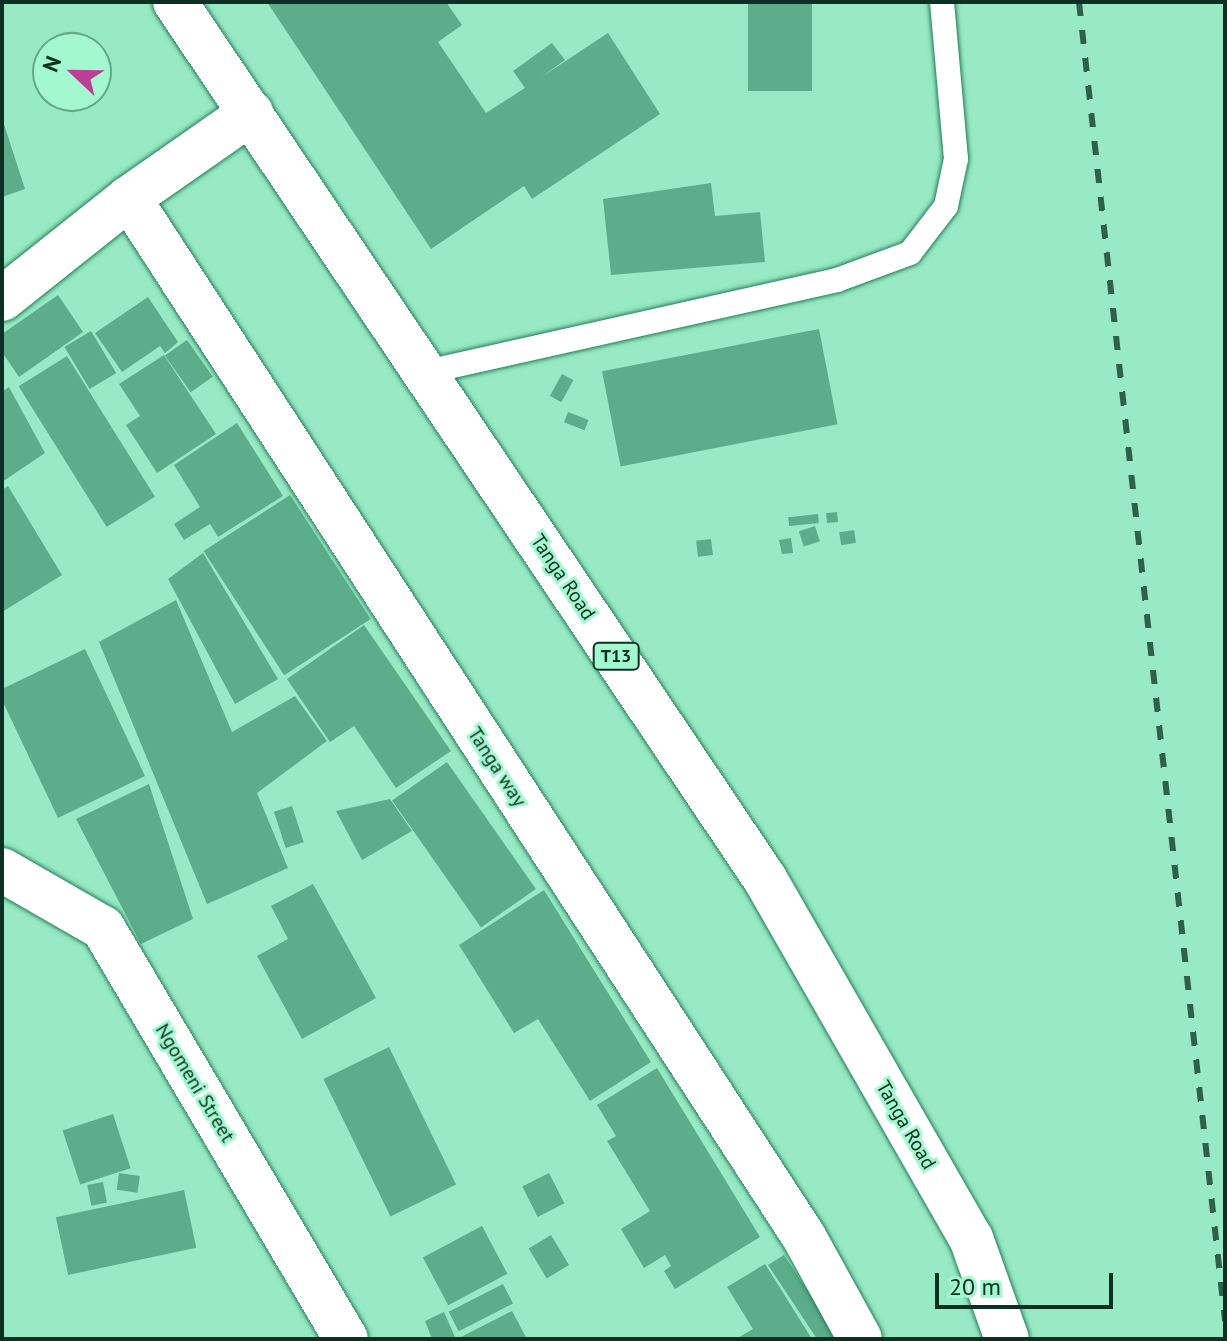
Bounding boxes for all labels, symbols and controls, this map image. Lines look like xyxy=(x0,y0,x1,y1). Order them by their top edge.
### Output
north arrow xyxy=(32,32,112,112)
text: N xyxy=(36,52,67,76)
street label: Tanga Road xyxy=(526,530,600,624)
road number: T13 xyxy=(592,642,640,670)
street label: Tanga way xyxy=(462,723,532,811)
street label: Ngomeni Street xyxy=(150,1019,240,1147)
street label: Tanga Road xyxy=(871,1076,941,1174)
scale bar xyxy=(939,1257,1117,1307)
text: 20 m xyxy=(949,1271,1001,1302)

